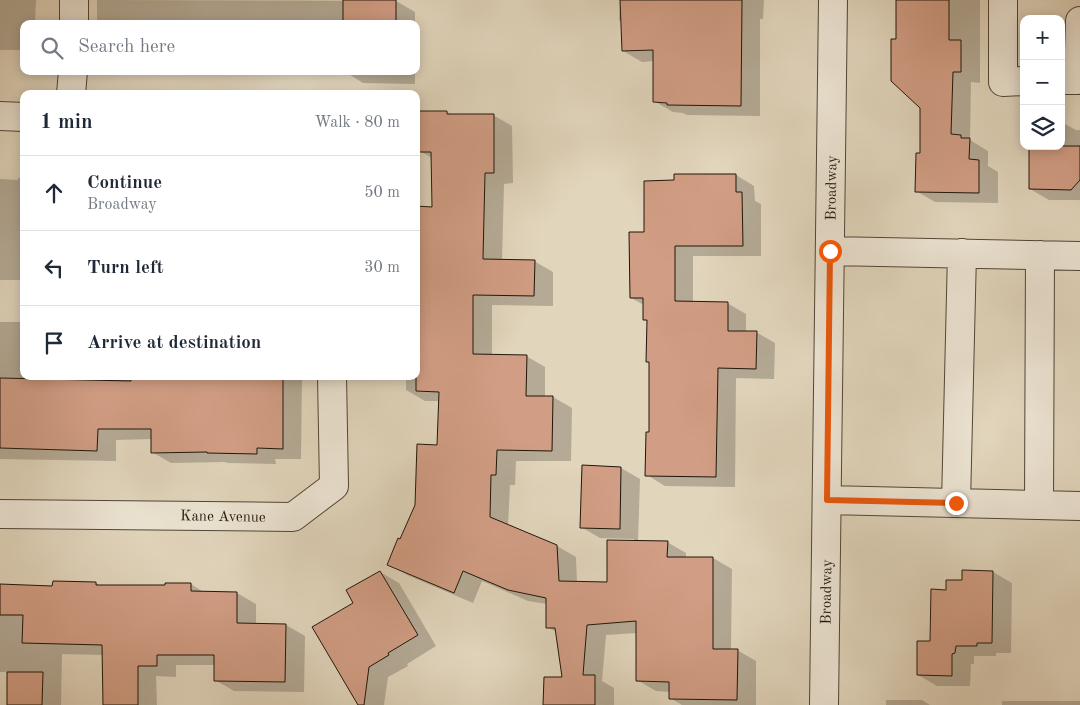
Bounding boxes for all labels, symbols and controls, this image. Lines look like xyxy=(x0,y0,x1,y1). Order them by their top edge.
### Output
map controls xyxy=(1020,15,1065,150)
button: + xyxy=(1020,15,1065,60)
search box xyxy=(20,20,420,75)
icon: search xyxy=(38,34,66,62)
text: Search here xyxy=(78,38,175,57)
button: − xyxy=(1020,60,1065,105)
button: layers xyxy=(1020,105,1065,150)
text: 1 min xyxy=(40,112,93,133)
text: Walk · 80 m xyxy=(314,115,400,131)
street label: Broadway xyxy=(824,155,841,221)
text: Continue xyxy=(87,174,162,193)
icon: ahead xyxy=(40,179,68,207)
text: 50 m xyxy=(364,185,400,201)
text: Broadway xyxy=(87,197,157,213)
route start xyxy=(819,240,842,263)
icon: left xyxy=(40,254,68,282)
text: Turn left xyxy=(87,259,164,278)
text: 30 m xyxy=(364,260,400,276)
icon: arrive xyxy=(40,329,68,357)
text: Arrive at destination xyxy=(87,334,261,353)
route end xyxy=(945,492,968,515)
street label: Kane Avenue xyxy=(180,509,266,526)
street label: Broadway xyxy=(819,559,836,625)

